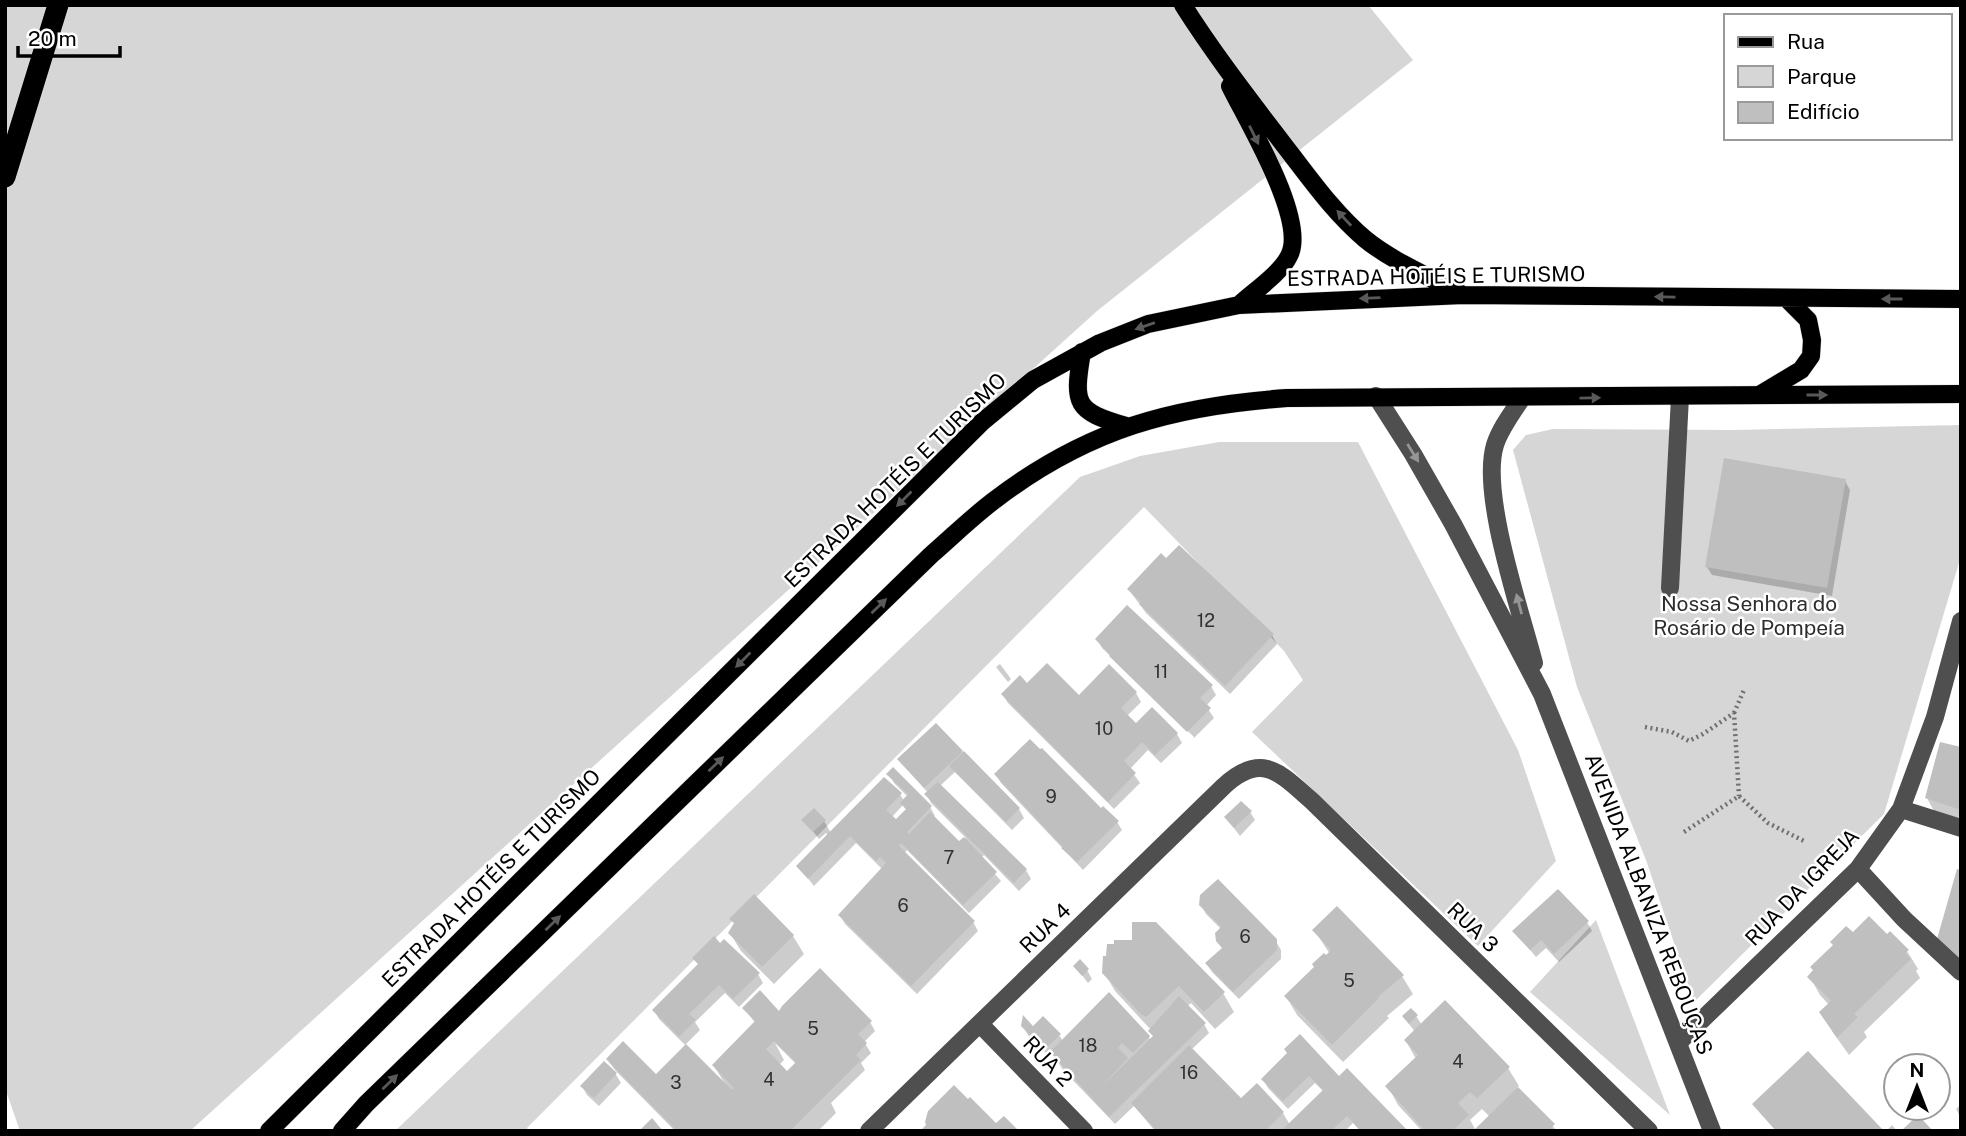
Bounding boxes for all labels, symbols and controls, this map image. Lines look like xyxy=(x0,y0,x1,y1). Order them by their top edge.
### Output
scale bar xyxy=(18,14,119,58)
legend xyxy=(1724,14,1952,140)
text: 20 m xyxy=(28,26,77,51)
text: Rua xyxy=(1787,29,1825,54)
text: Parque xyxy=(1787,64,1856,89)
text: Edifício xyxy=(1787,99,1860,124)
one-way arrow xyxy=(1248,125,1259,145)
one-way arrow xyxy=(1337,210,1353,227)
street label: ESTRADA HOTÉIS E TURISMO xyxy=(1287,261,1585,291)
one-way arrow xyxy=(1654,291,1676,303)
one-way arrow xyxy=(1359,293,1381,304)
one-way arrow xyxy=(1881,293,1903,305)
one-way arrow xyxy=(1135,321,1156,332)
street label: ESTRADA HOTÉIS E TURISMO xyxy=(779,367,1011,593)
one-way arrow xyxy=(1807,389,1829,401)
one-way arrow xyxy=(1579,392,1601,403)
one-way arrow xyxy=(1406,444,1419,463)
one-way arrow xyxy=(896,491,913,507)
park label: Nossa Senhora do Rosário de Pompeía xyxy=(1653,591,1845,640)
one-way arrow xyxy=(1513,593,1523,614)
one-way arrow xyxy=(870,598,887,614)
house number: 12 xyxy=(1197,610,1215,631)
one-way arrow xyxy=(734,651,751,668)
house number: 11 xyxy=(1154,661,1168,682)
house number: 10 xyxy=(1095,718,1113,739)
street label: AVENIDA ALBANIZA REBOUÇAS xyxy=(1580,750,1718,1058)
one-way arrow xyxy=(707,757,724,773)
street label: ESTRADA HOTÉIS E TURISMO xyxy=(377,764,605,992)
house number: 9 xyxy=(1045,786,1057,807)
street label: RUA DA IGREJA xyxy=(1740,823,1864,951)
house number: 7 xyxy=(944,847,954,868)
house number: 6 xyxy=(897,895,909,916)
street label: RUA 3 xyxy=(1442,897,1504,957)
street label: RUA 4 xyxy=(1014,898,1076,958)
one-way arrow xyxy=(544,914,561,931)
house number: 6 xyxy=(1239,926,1251,947)
house number: 5 xyxy=(1343,970,1355,991)
house number: 5 xyxy=(807,1018,819,1039)
street label: RUA 2 xyxy=(1018,1031,1078,1091)
house number: 18 xyxy=(1079,1035,1097,1056)
house number: 4 xyxy=(1452,1051,1464,1072)
north arrow xyxy=(1882,1052,1952,1122)
text: N xyxy=(1910,1059,1924,1081)
house number: 16 xyxy=(1180,1062,1198,1083)
house number: 4 xyxy=(763,1069,775,1090)
house number: 3 xyxy=(670,1072,682,1093)
one-way arrow xyxy=(381,1073,398,1090)

